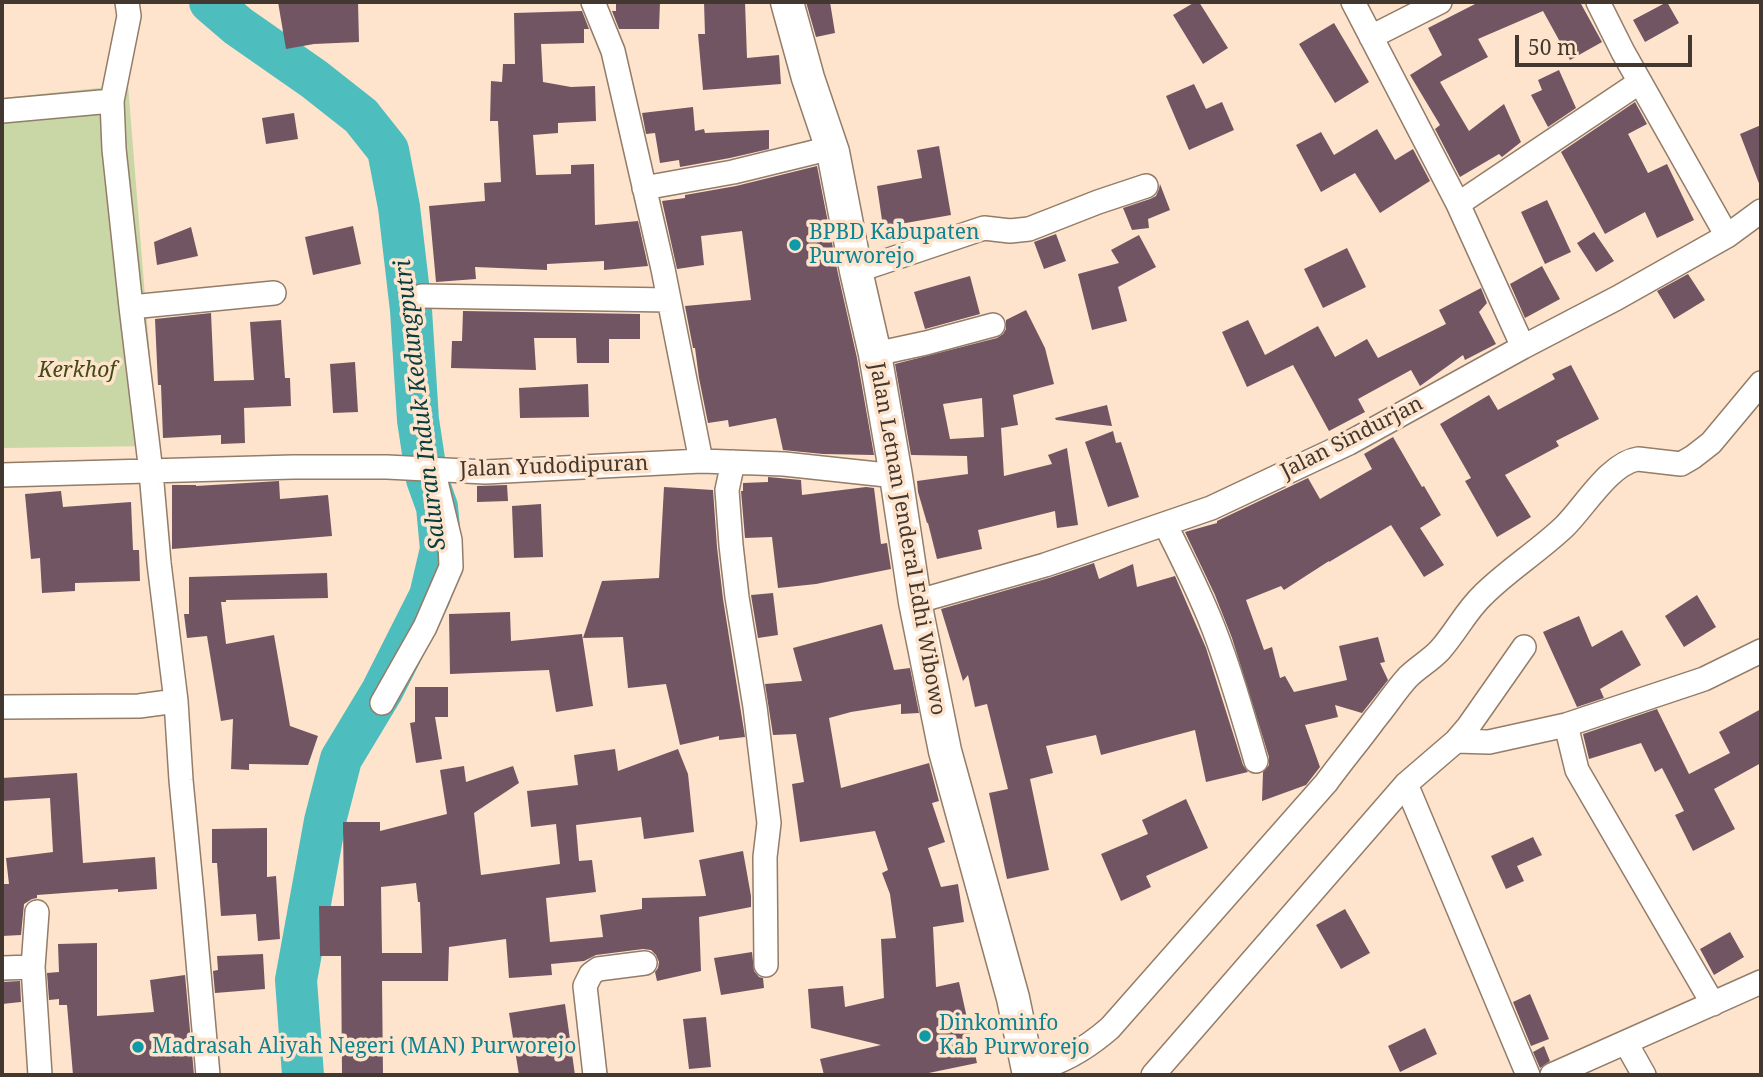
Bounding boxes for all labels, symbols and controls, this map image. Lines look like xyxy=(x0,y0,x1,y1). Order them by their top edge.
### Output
scale bar xyxy=(1518,21,1695,65)
text: 50 m xyxy=(1528,33,1577,61)
place label: BPBD Kabupaten Purworejo xyxy=(809,220,980,270)
marker: BPBD Kabupaten Purworejo xyxy=(787,237,803,253)
water label: Saluran Induk Kedungputri xyxy=(389,258,453,552)
park label: Kerkhof xyxy=(38,358,116,384)
street label: Jalan Letnan Jenderal Edhi Wibowo xyxy=(864,361,950,717)
street label: Jalan Sindurjan xyxy=(1277,391,1427,485)
street label: Jalan Yudodipuran xyxy=(459,451,649,483)
place label: Dinkominfo Kab Purworejo xyxy=(939,1011,1090,1061)
marker: Dinkominfo Kab Purworejo xyxy=(917,1028,933,1044)
place label: Madrasah Aliyah Negeri (MAN) Purworejo xyxy=(152,1034,576,1060)
marker: Madrasah Aliyah Negeri (MAN) Purworejo xyxy=(130,1039,146,1055)

